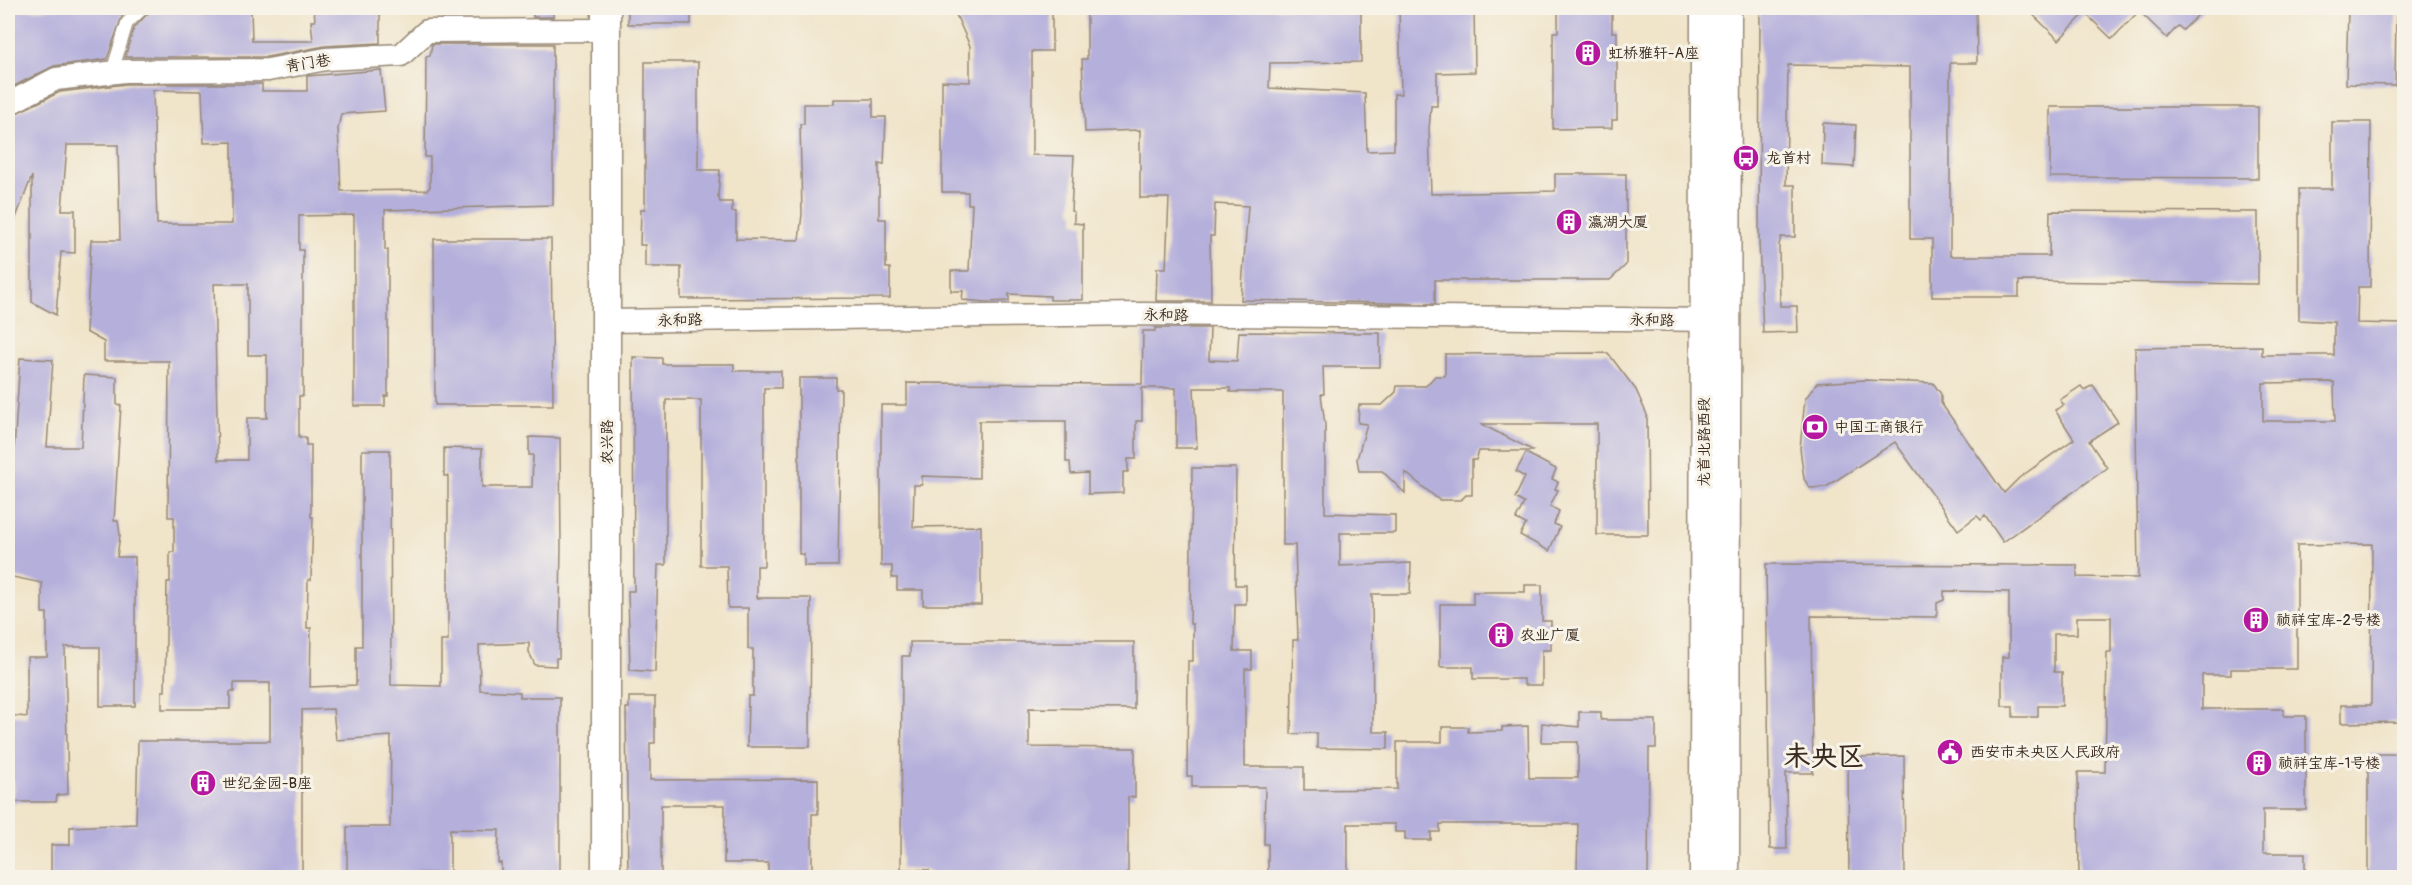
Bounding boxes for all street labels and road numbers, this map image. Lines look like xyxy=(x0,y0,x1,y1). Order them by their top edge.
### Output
street label: 青门巷 xyxy=(284,51,332,76)
street label: 永和路 xyxy=(1143,306,1189,325)
street label: 永和路 xyxy=(657,311,703,330)
street label: 永和路 xyxy=(1629,311,1675,330)
street label: 龙首北路西段 xyxy=(1695,397,1714,487)
street label: 农兴路 xyxy=(598,419,617,465)

